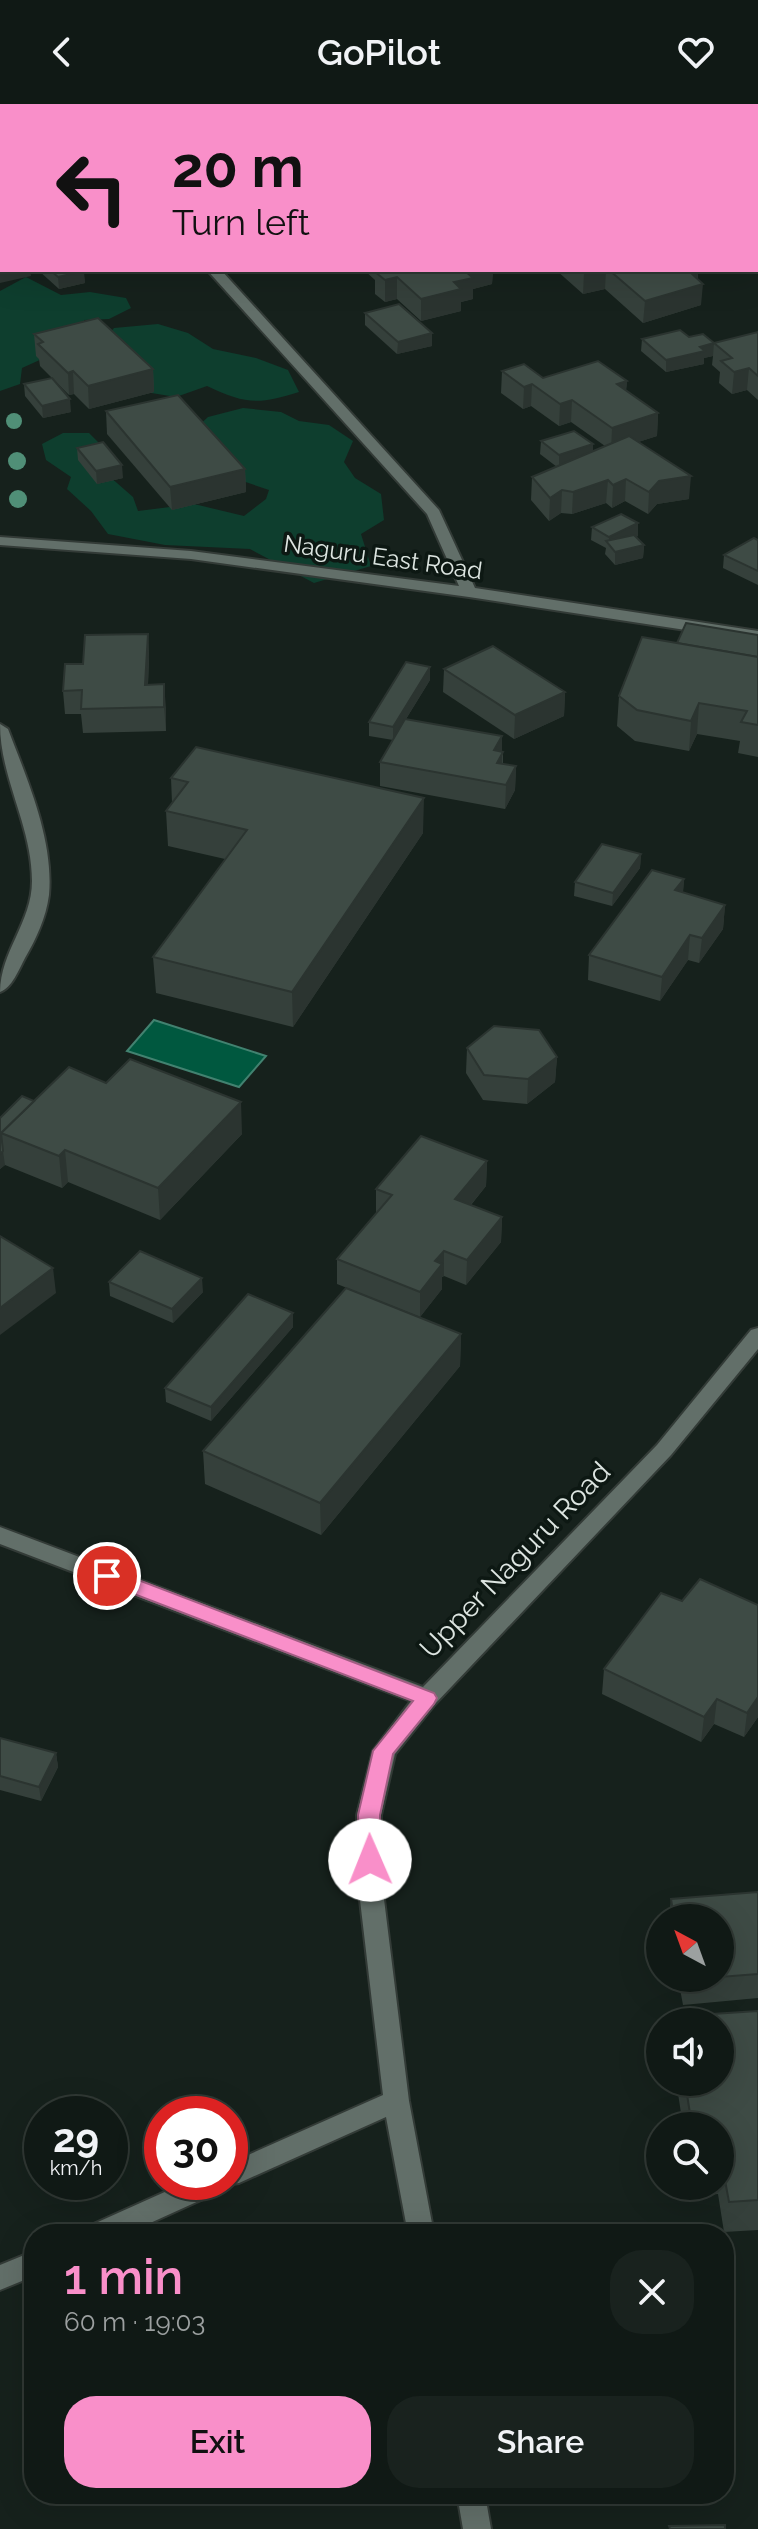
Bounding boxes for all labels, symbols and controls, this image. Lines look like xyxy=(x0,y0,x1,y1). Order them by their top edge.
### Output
icon: back xyxy=(40,30,84,74)
icon: heart xyxy=(674,30,718,74)
text: GoPilot xyxy=(317,31,441,73)
text: 20 m xyxy=(172,134,304,200)
icon: left xyxy=(40,136,144,240)
text: Turn left xyxy=(172,201,310,243)
street label: Naguru East Road xyxy=(282,529,484,585)
street label: Upper Naguru Road xyxy=(413,1455,617,1665)
pin xyxy=(73,1542,141,1610)
icon: arrive xyxy=(85,1554,129,1598)
position arrow xyxy=(328,1818,412,1902)
north arrow xyxy=(646,1904,734,1992)
map controls xyxy=(646,1904,734,2200)
button: sound xyxy=(646,2008,734,2096)
speed limit sign: 30 xyxy=(144,2096,248,2200)
button: search xyxy=(646,2112,734,2200)
text: 29 xyxy=(53,2114,99,2161)
text: km/h xyxy=(50,2156,102,2180)
text: 1 min xyxy=(64,2249,183,2305)
button: close xyxy=(610,2250,694,2334)
text: 60 m · 19:03 xyxy=(64,2307,205,2337)
button: Exit xyxy=(64,2396,371,2488)
button: Share xyxy=(387,2396,694,2488)

